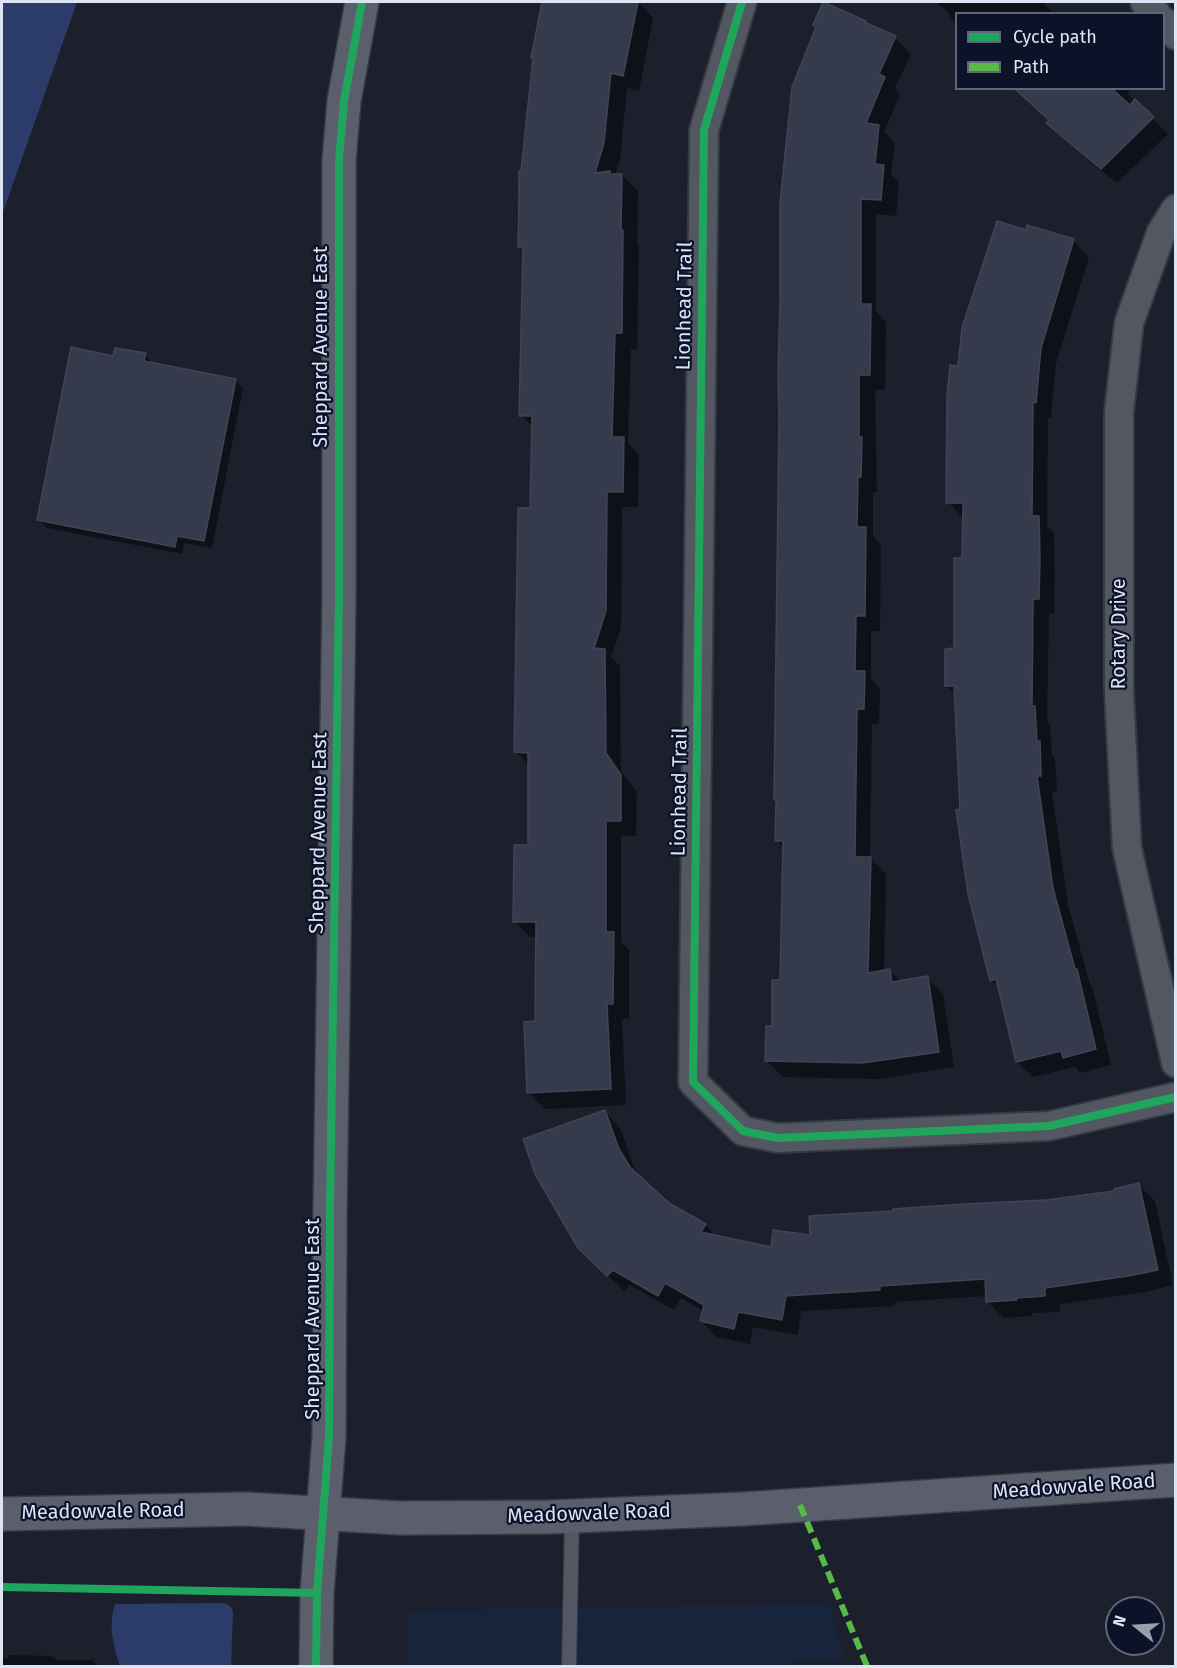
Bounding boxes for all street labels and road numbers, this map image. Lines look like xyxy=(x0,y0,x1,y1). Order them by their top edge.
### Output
street label: Lionhead Trail xyxy=(672,241,698,371)
street label: Sheppard Avenue East xyxy=(309,246,333,448)
street label: Rotary Drive xyxy=(1107,578,1131,690)
street label: Lionhead Trail xyxy=(667,727,693,857)
street label: Sheppard Avenue East xyxy=(305,732,333,934)
street label: Sheppard Avenue East xyxy=(301,1218,325,1420)
street label: Meadowvale Road xyxy=(992,1469,1156,1505)
street label: Meadowvale Road xyxy=(21,1499,185,1525)
street label: Meadowvale Road xyxy=(507,1499,671,1529)

